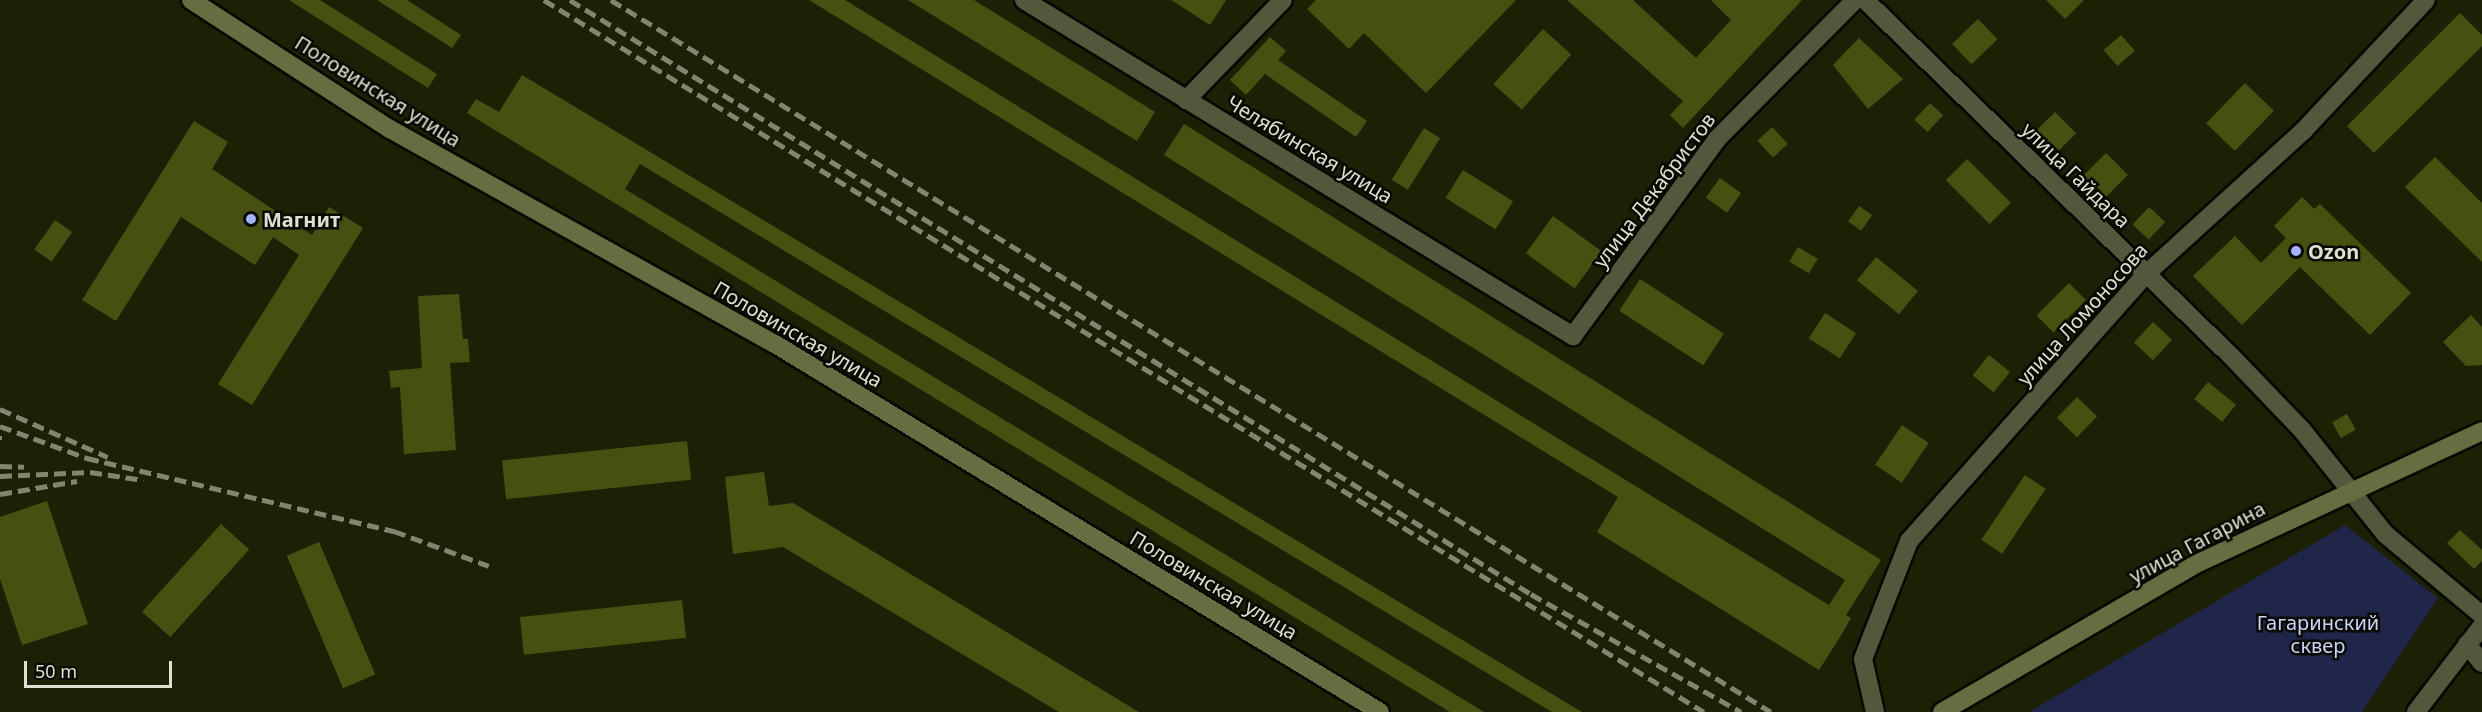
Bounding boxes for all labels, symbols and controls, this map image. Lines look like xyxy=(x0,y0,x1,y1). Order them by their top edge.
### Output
street label: Половинская улица xyxy=(291,30,465,152)
street label: Челябинская улица xyxy=(1223,90,1397,208)
street label: улица Декабристов xyxy=(1588,108,1720,272)
street label: улица Гайдара xyxy=(2017,117,2135,233)
place label: Магнит xyxy=(263,207,340,231)
marker: Магнит xyxy=(244,212,258,226)
street label: улица Ломоносова xyxy=(2012,238,2152,390)
place label: Ozon xyxy=(2308,239,2359,263)
marker: Ozon xyxy=(2289,244,2303,258)
street label: Половинская улица xyxy=(709,276,887,392)
street label: улица Гагарина xyxy=(2125,496,2269,588)
street label: Половинская улица xyxy=(1126,526,1302,644)
park label: Гагаринский сквер xyxy=(2257,610,2379,657)
scale bar xyxy=(27,649,176,687)
text: 50 m xyxy=(35,659,77,683)

